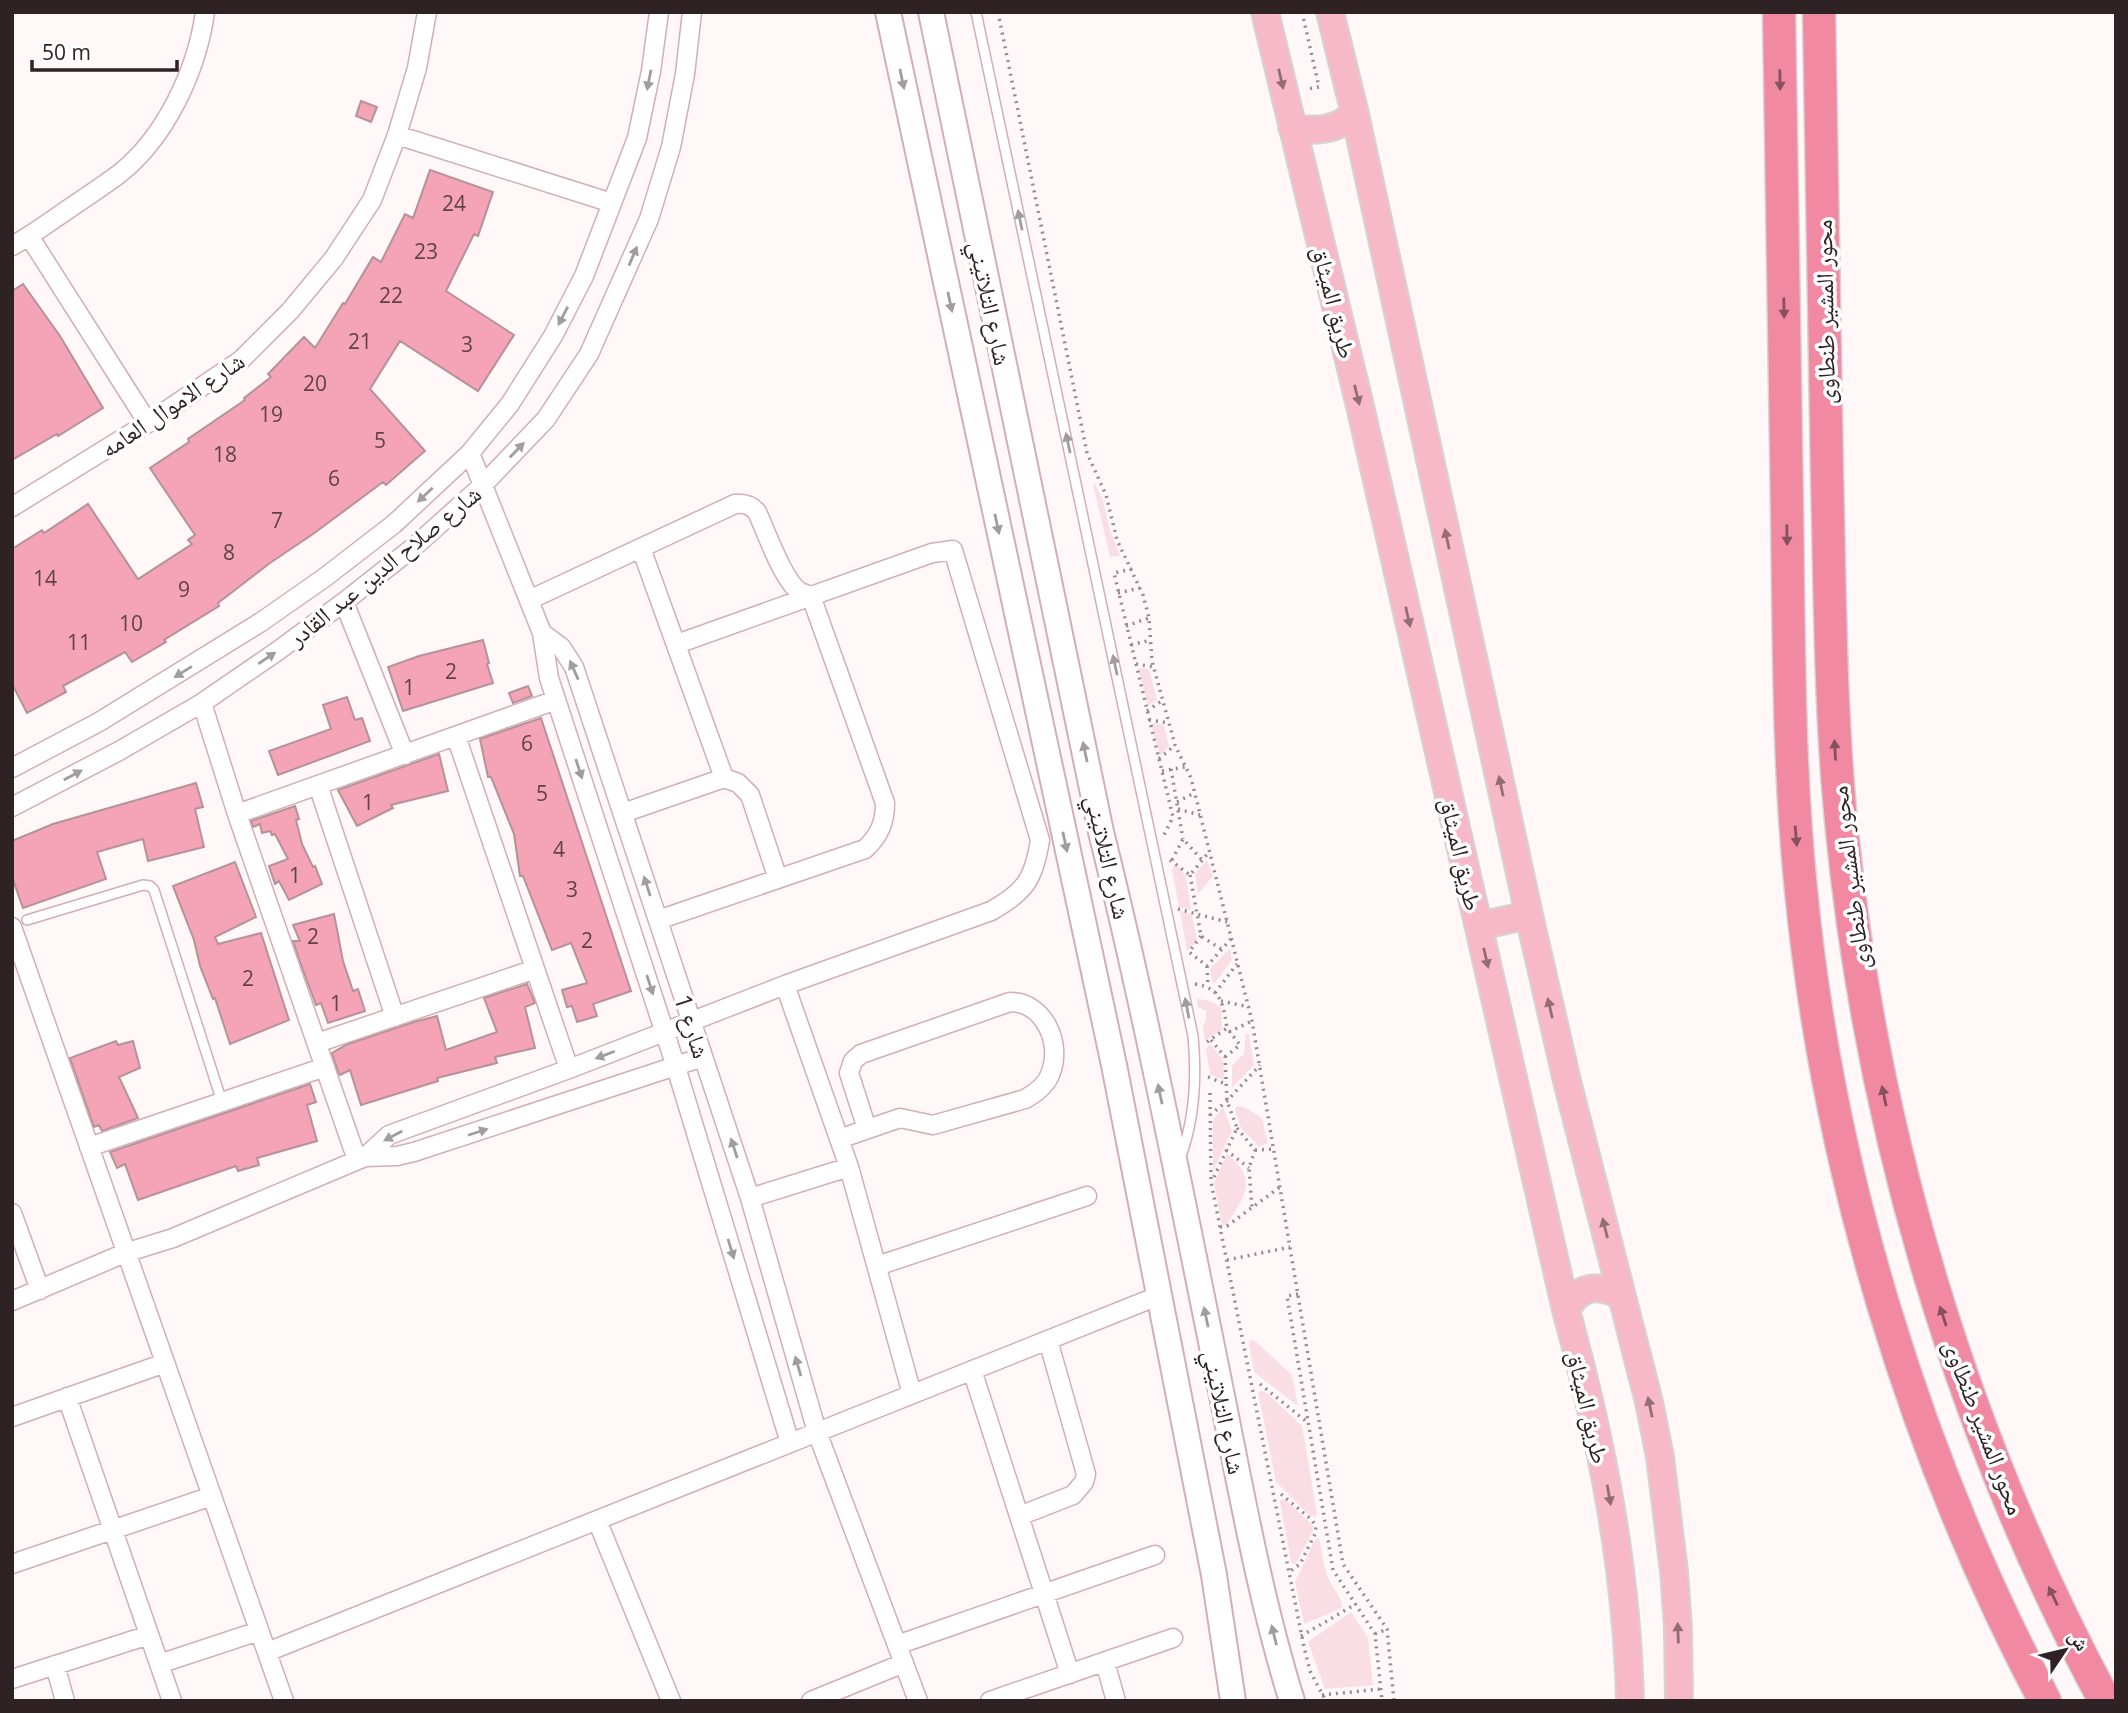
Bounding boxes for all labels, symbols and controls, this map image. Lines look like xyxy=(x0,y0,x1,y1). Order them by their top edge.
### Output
scale bar xyxy=(32,28,177,72)
text: 50 m xyxy=(42,38,91,66)
one-way arrow xyxy=(897,68,908,90)
one-way arrow xyxy=(1276,68,1287,90)
one-way arrow xyxy=(644,69,655,91)
one-way arrow xyxy=(1775,70,1786,92)
house number: 24 xyxy=(442,189,466,217)
one-way arrow xyxy=(1015,209,1026,231)
street label: محور المشير طنطاوى xyxy=(1806,219,1842,405)
house number: 23 xyxy=(414,237,438,265)
street label: شارع التلاتيني xyxy=(958,238,1020,369)
street label: طريق الميثاق xyxy=(1305,242,1365,362)
one-way arrow xyxy=(627,246,639,266)
house number: 22 xyxy=(379,281,403,309)
one-way arrow xyxy=(944,291,955,313)
one-way arrow xyxy=(1778,297,1790,319)
one-way arrow xyxy=(558,306,570,326)
house number: 21 xyxy=(348,327,372,355)
house number: 3 xyxy=(461,330,473,358)
street label: شارع الاموال العامه xyxy=(94,344,250,464)
house number: 20 xyxy=(303,369,327,397)
one-way arrow xyxy=(1352,384,1363,406)
house number: 19 xyxy=(259,400,283,428)
house number: 5 xyxy=(374,426,386,454)
one-way arrow xyxy=(1062,432,1073,454)
house number: 18 xyxy=(213,440,237,468)
one-way arrow xyxy=(509,441,525,459)
house number: 6 xyxy=(328,464,340,492)
street label: شارع صلاح الدين عبد القادر xyxy=(280,477,488,654)
one-way arrow xyxy=(417,486,434,503)
house number: 7 xyxy=(271,506,283,534)
one-way arrow xyxy=(992,513,1003,535)
one-way arrow xyxy=(1781,525,1793,547)
one-way arrow xyxy=(1441,528,1452,550)
house number: 8 xyxy=(223,538,235,566)
house number: 14 xyxy=(33,564,57,592)
house number: 9 xyxy=(178,575,190,603)
one-way arrow xyxy=(1403,606,1414,628)
house number: 10 xyxy=(119,609,143,637)
house number: 11 xyxy=(67,628,91,656)
one-way arrow xyxy=(258,652,277,665)
one-way arrow xyxy=(1109,654,1120,676)
house number: 2 xyxy=(445,657,457,685)
one-way arrow xyxy=(568,660,580,680)
one-way arrow xyxy=(173,665,192,678)
house number: 1 xyxy=(403,673,415,701)
house number: 6 xyxy=(521,729,533,757)
one-way arrow xyxy=(1829,739,1840,761)
one-way arrow xyxy=(1079,741,1090,763)
one-way arrow xyxy=(574,759,584,780)
one-way arrow xyxy=(63,769,83,781)
one-way arrow xyxy=(1495,775,1506,797)
house number: 5 xyxy=(536,779,548,807)
street label: محور المشير طنطاوى xyxy=(1821,784,1877,972)
house number: 1 xyxy=(362,788,374,816)
street label: شارع التلاتيني xyxy=(1075,792,1139,923)
street label: طريق الميثاق xyxy=(1433,794,1491,914)
one-way arrow xyxy=(1791,825,1802,847)
one-way arrow xyxy=(1060,831,1071,853)
house number: 4 xyxy=(553,835,565,863)
house number: 1 xyxy=(289,861,301,889)
house number: 3 xyxy=(566,875,578,903)
one-way arrow xyxy=(641,875,652,896)
house number: 2 xyxy=(307,922,319,950)
house number: 2 xyxy=(581,926,593,954)
one-way arrow xyxy=(1480,947,1491,969)
house number: 2 xyxy=(242,964,254,992)
one-way arrow xyxy=(645,975,656,996)
house number: 1 xyxy=(330,989,342,1017)
street label: شارع 1 xyxy=(667,990,719,1062)
one-way arrow xyxy=(1182,997,1193,1019)
one-way arrow xyxy=(1544,997,1555,1019)
one-way arrow xyxy=(595,1050,616,1061)
one-way arrow xyxy=(1155,1083,1166,1105)
one-way arrow xyxy=(1879,1085,1890,1107)
one-way arrow xyxy=(468,1126,489,1137)
one-way arrow xyxy=(383,1130,403,1141)
one-way arrow xyxy=(728,1138,738,1159)
one-way arrow xyxy=(1599,1217,1610,1239)
one-way arrow xyxy=(727,1239,737,1260)
one-way arrow xyxy=(1938,1305,1948,1326)
one-way arrow xyxy=(1200,1306,1211,1328)
street label: محور المشير طنطاوى xyxy=(1936,1335,2034,1519)
street label: شارع التلاتيني xyxy=(1192,1347,1254,1478)
street label: طريق الميثاق xyxy=(1560,1347,1618,1467)
one-way arrow xyxy=(793,1356,803,1377)
one-way arrow xyxy=(1644,1396,1655,1418)
one-way arrow xyxy=(1604,1485,1615,1507)
one-way arrow xyxy=(2047,1586,2059,1606)
north arrow xyxy=(2030,1615,2100,1685)
one-way arrow xyxy=(1672,1621,1683,1643)
one-way arrow xyxy=(1268,1624,1279,1646)
text: ش xyxy=(2062,1625,2095,1656)

